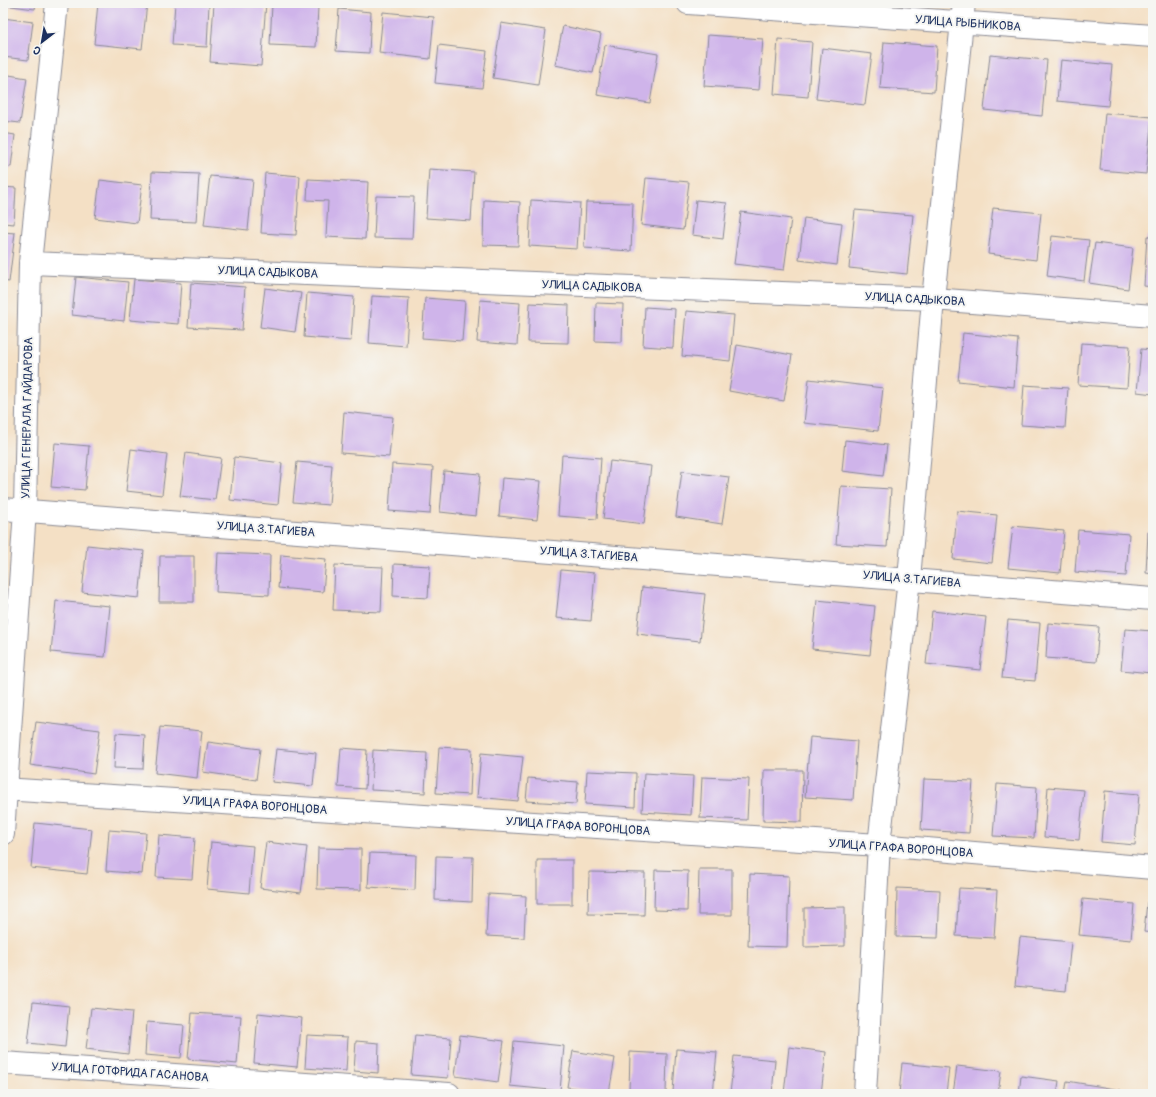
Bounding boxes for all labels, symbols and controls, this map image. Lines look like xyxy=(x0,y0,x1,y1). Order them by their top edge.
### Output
street label: УЛИЦА РЫБНИКОВА xyxy=(914,12,1022,35)
north arrow xyxy=(22,22,62,62)
text: С xyxy=(31,43,43,57)
street label: УЛИЦА САДЫКОВА xyxy=(217,263,319,282)
street label: УЛИЦА САДЫКОВА xyxy=(541,277,643,296)
street label: УЛИЦА САДЫКОВА xyxy=(864,289,966,310)
street label: УЛИЦА ГЕНЕРАЛА ГАЙДАРОВА xyxy=(19,337,36,499)
street label: УЛИЦА З.ТАГИЕВА xyxy=(216,519,316,540)
street label: УЛИЦА З.ТАГИЕВА xyxy=(539,544,639,565)
street label: УЛИЦА З.ТАГИЕВА xyxy=(862,568,962,591)
street label: УЛИЦА ГРАФА ВОРОНЦОВА xyxy=(182,793,328,818)
street label: УЛИЦА ГРАФА ВОРОНЦОВА xyxy=(505,814,651,839)
street label: УЛИЦА ГРАФА ВОРОНЦОВА xyxy=(828,836,974,861)
street label: УЛИЦА ГОТФРИДА ГАСАНОВА xyxy=(51,1060,209,1086)

